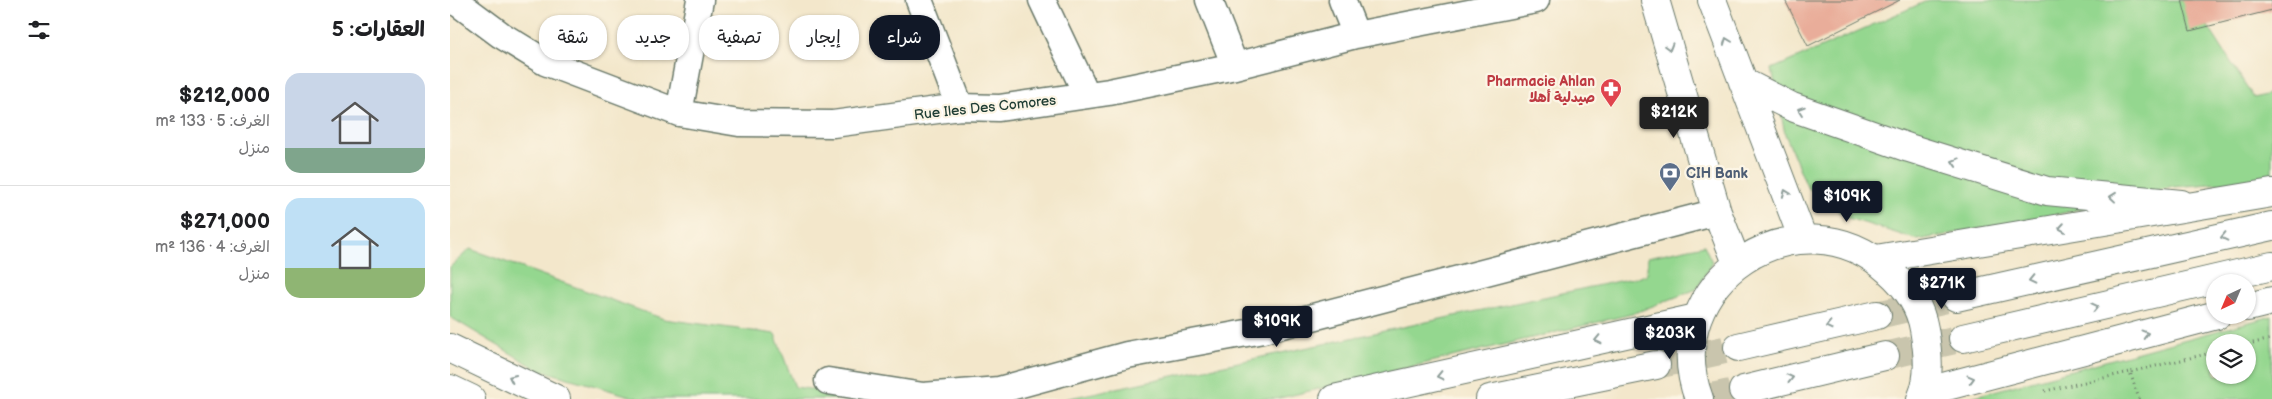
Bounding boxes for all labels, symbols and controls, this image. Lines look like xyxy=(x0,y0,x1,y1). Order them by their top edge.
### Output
chip: شقة xyxy=(539,15,607,60)
chip: جديد xyxy=(617,15,689,60)
chip: تصفية xyxy=(699,15,779,60)
chip: إيجار xyxy=(789,15,859,60)
chip: شراء xyxy=(869,15,940,60)
icon: filters xyxy=(25,16,53,44)
text: العقارات: 5 xyxy=(332,17,425,42)
one-way arrow xyxy=(1723,37,1733,46)
one-way arrow xyxy=(1663,42,1673,50)
place label: Pharmacie Ahlan صيدلية أهلا xyxy=(1487,73,1595,106)
pharmacy icon: Pharmacie Ahlan صيدلية أهلا xyxy=(1599,77,1623,108)
text: $212,000 xyxy=(179,83,270,108)
street label: Rue Iles Des Comores xyxy=(913,92,1057,123)
icon: home xyxy=(325,93,385,153)
pin: $212K xyxy=(1639,96,1709,139)
text: $212K xyxy=(1651,103,1698,122)
one-way arrow xyxy=(1797,106,1805,116)
text: الغرف: 5 · 133 m² xyxy=(156,112,270,131)
text: منزل xyxy=(238,139,270,158)
one-way arrow xyxy=(1951,158,1959,168)
bank icon: CIH Bank xyxy=(1658,161,1682,192)
place label: CIH Bank xyxy=(1686,165,1749,182)
pin: $109K xyxy=(1812,180,1882,223)
text: $109K xyxy=(1823,187,1871,206)
one-way arrow xyxy=(1782,189,1792,198)
one-way arrow xyxy=(2108,192,2116,203)
text: $271,000 xyxy=(180,209,270,234)
icon: home xyxy=(325,218,385,278)
one-way arrow xyxy=(2057,222,2066,232)
one-way arrow xyxy=(2220,231,2229,242)
text: الغرف: 4 · 136 m² xyxy=(155,238,270,257)
text: منزل xyxy=(238,265,270,284)
pin: $271K xyxy=(1907,268,1977,310)
text: $271K xyxy=(1919,274,1965,293)
one-way arrow xyxy=(2027,274,2036,285)
north arrow xyxy=(2206,274,2256,324)
map controls xyxy=(2206,274,2256,384)
one-way arrow xyxy=(2091,302,2099,313)
pin: $109K xyxy=(1242,306,1312,348)
text: $109K xyxy=(1253,312,1301,331)
pin: $203K xyxy=(1635,318,1705,360)
one-way arrow xyxy=(1825,320,1833,331)
text: $203K xyxy=(1645,324,1695,343)
one-way arrow xyxy=(2141,329,2150,340)
one-way arrow xyxy=(1594,334,1603,345)
button: layers xyxy=(2206,334,2256,384)
one-way arrow xyxy=(1435,370,1444,380)
one-way arrow xyxy=(1786,373,1795,384)
one-way arrow xyxy=(508,374,517,385)
one-way arrow xyxy=(1967,374,1976,385)

